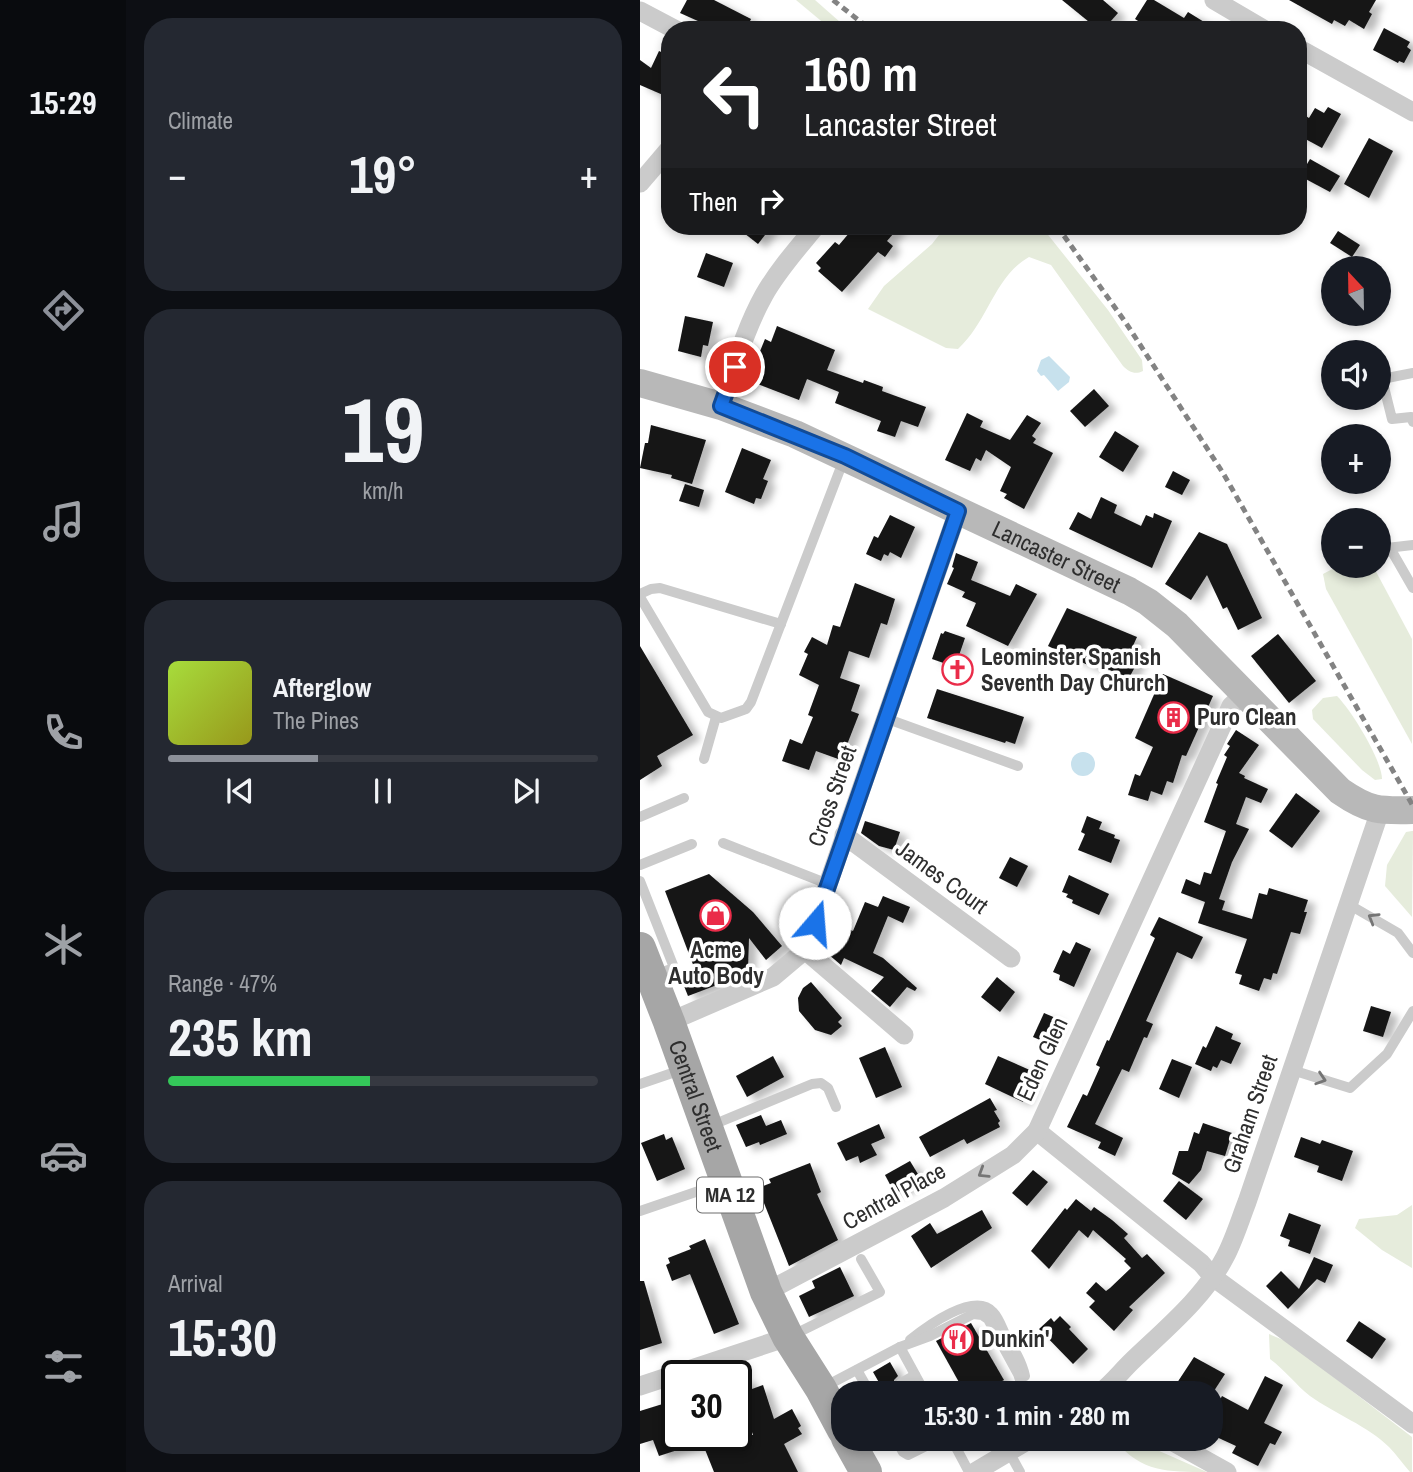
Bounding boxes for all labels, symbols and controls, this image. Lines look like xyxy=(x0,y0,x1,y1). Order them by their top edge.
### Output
text: 160 m xyxy=(804,40,918,106)
icon: left xyxy=(689,49,780,140)
text: 15:29 xyxy=(29,81,97,124)
text: Lancaster Street xyxy=(804,103,997,146)
text: Climate xyxy=(168,105,233,136)
text: 19° xyxy=(349,139,417,209)
text: − xyxy=(168,149,186,200)
text: + xyxy=(580,149,598,200)
icon: right xyxy=(752,182,790,220)
text: Then xyxy=(689,184,738,219)
north arrow xyxy=(1321,256,1391,326)
map controls xyxy=(1321,256,1391,578)
icon: directions xyxy=(39,286,88,335)
pin xyxy=(705,337,765,397)
button: sound xyxy=(1321,340,1391,410)
icon: arrive xyxy=(716,348,754,386)
text: 19 xyxy=(342,368,425,490)
button: + xyxy=(1321,424,1391,494)
text: km/h xyxy=(363,475,403,506)
icon: music xyxy=(39,497,88,546)
button: − xyxy=(1321,508,1391,578)
street label: Lancaster Street xyxy=(987,513,1126,600)
place label: Leominster Spanish Seventh Day Church xyxy=(981,641,1165,698)
church icon: Leominster Spanish Seventh Day Church xyxy=(941,653,975,687)
text: Afterglow xyxy=(273,670,371,705)
building icon: Puro Clean xyxy=(1157,700,1191,734)
place label: Puro Clean xyxy=(1197,701,1297,732)
text: The Pines xyxy=(273,705,359,736)
icon: phone xyxy=(39,708,88,757)
street label: Cross Street xyxy=(800,741,863,850)
icon: previous xyxy=(221,772,259,810)
icon: pause xyxy=(364,772,402,810)
icon: next xyxy=(507,772,545,810)
street label: James Court xyxy=(890,833,995,921)
position arrow xyxy=(778,886,852,960)
shop icon: Acme Auto Body xyxy=(699,899,733,933)
one-way arrow xyxy=(1368,914,1381,927)
icon: climate xyxy=(39,920,88,969)
place label: Acme Auto Body xyxy=(668,934,764,991)
text: Range · 47% xyxy=(168,968,277,999)
text: 235 km xyxy=(168,1002,313,1072)
street label: Eden Glen xyxy=(1009,1012,1074,1106)
street label: Central Street xyxy=(662,1036,730,1156)
street label: Graham Street xyxy=(1215,1050,1284,1177)
one-way arrow xyxy=(1314,1071,1326,1085)
icon: car xyxy=(39,1131,88,1180)
street label: Central Place xyxy=(837,1155,951,1237)
one-way arrow xyxy=(978,1165,991,1178)
road number: MA 12 xyxy=(697,1178,763,1212)
text: Arrival xyxy=(168,1268,223,1299)
text: 15:30 xyxy=(168,1302,277,1372)
restaurant icon: Dunkin' xyxy=(941,1322,975,1356)
place label: Dunkin' xyxy=(981,1323,1049,1354)
icon: filters xyxy=(39,1342,88,1391)
speed limit sign: 30 xyxy=(661,1360,752,1451)
text: 15:30 · 1 min · 280 m xyxy=(924,1398,1130,1433)

